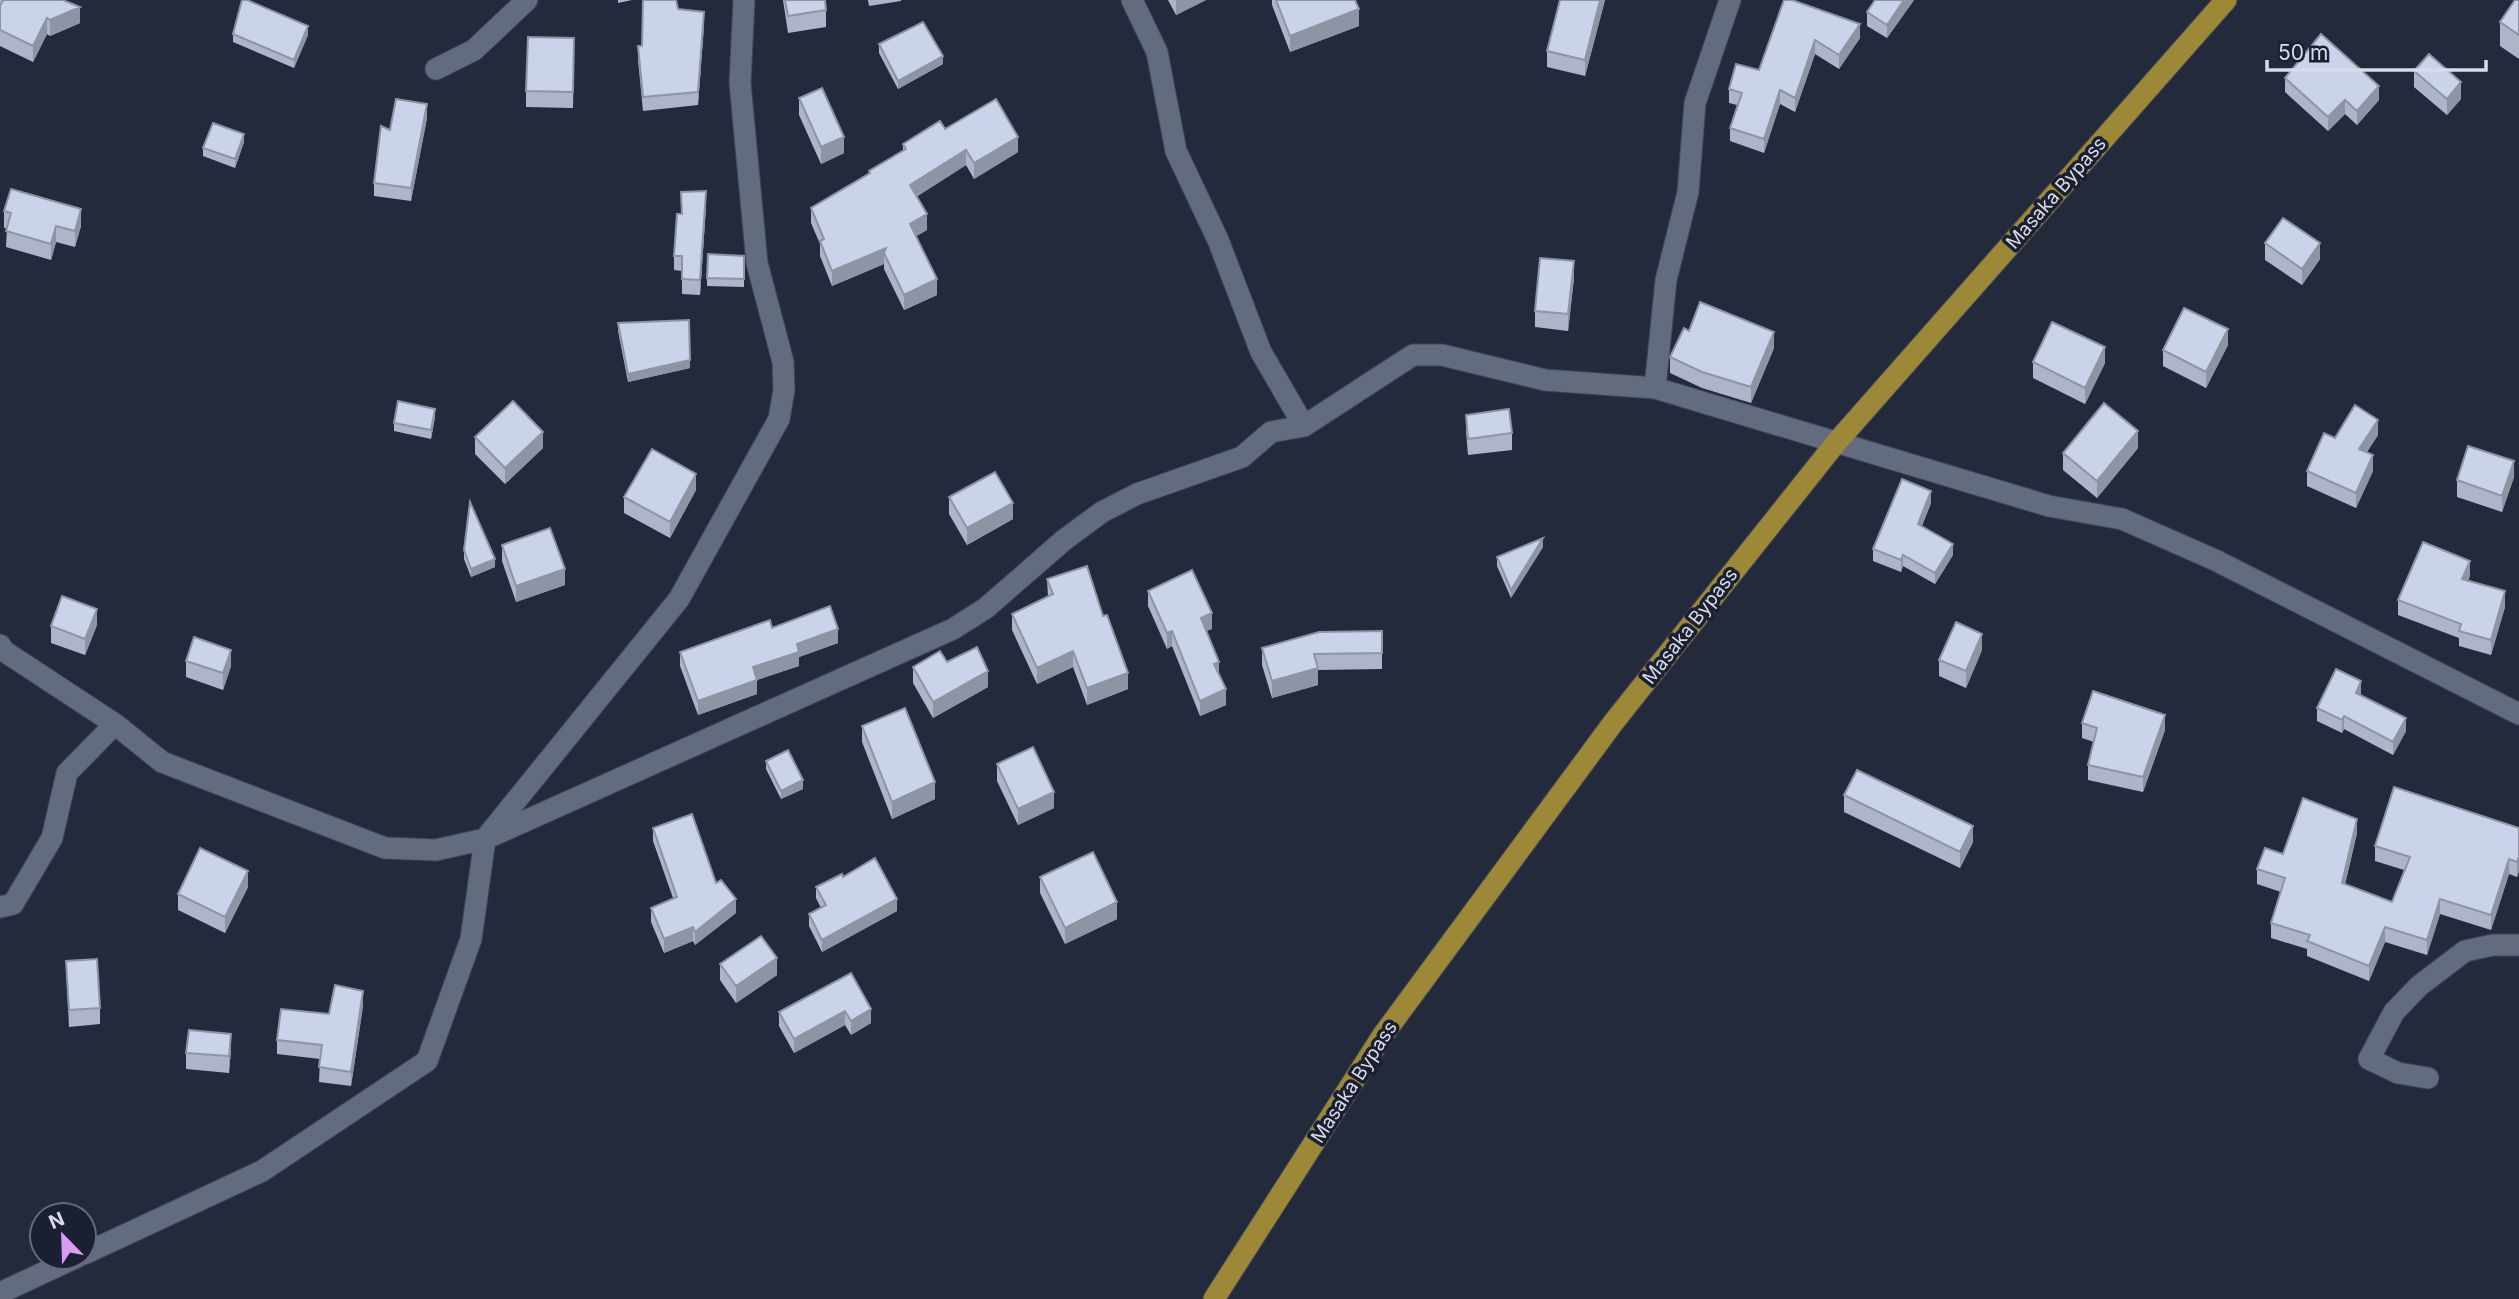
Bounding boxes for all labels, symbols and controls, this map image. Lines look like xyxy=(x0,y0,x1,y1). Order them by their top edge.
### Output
scale bar xyxy=(2267,28,2486,72)
text: 50 m xyxy=(2278,40,2328,65)
street label: Masaka Bypass xyxy=(2001,132,2111,254)
street label: Masaka Bypass xyxy=(1638,564,1742,688)
street label: Masaka Bypass xyxy=(1306,1017,1402,1147)
north arrow xyxy=(28,1201,98,1271)
text: N xyxy=(45,1207,68,1234)

